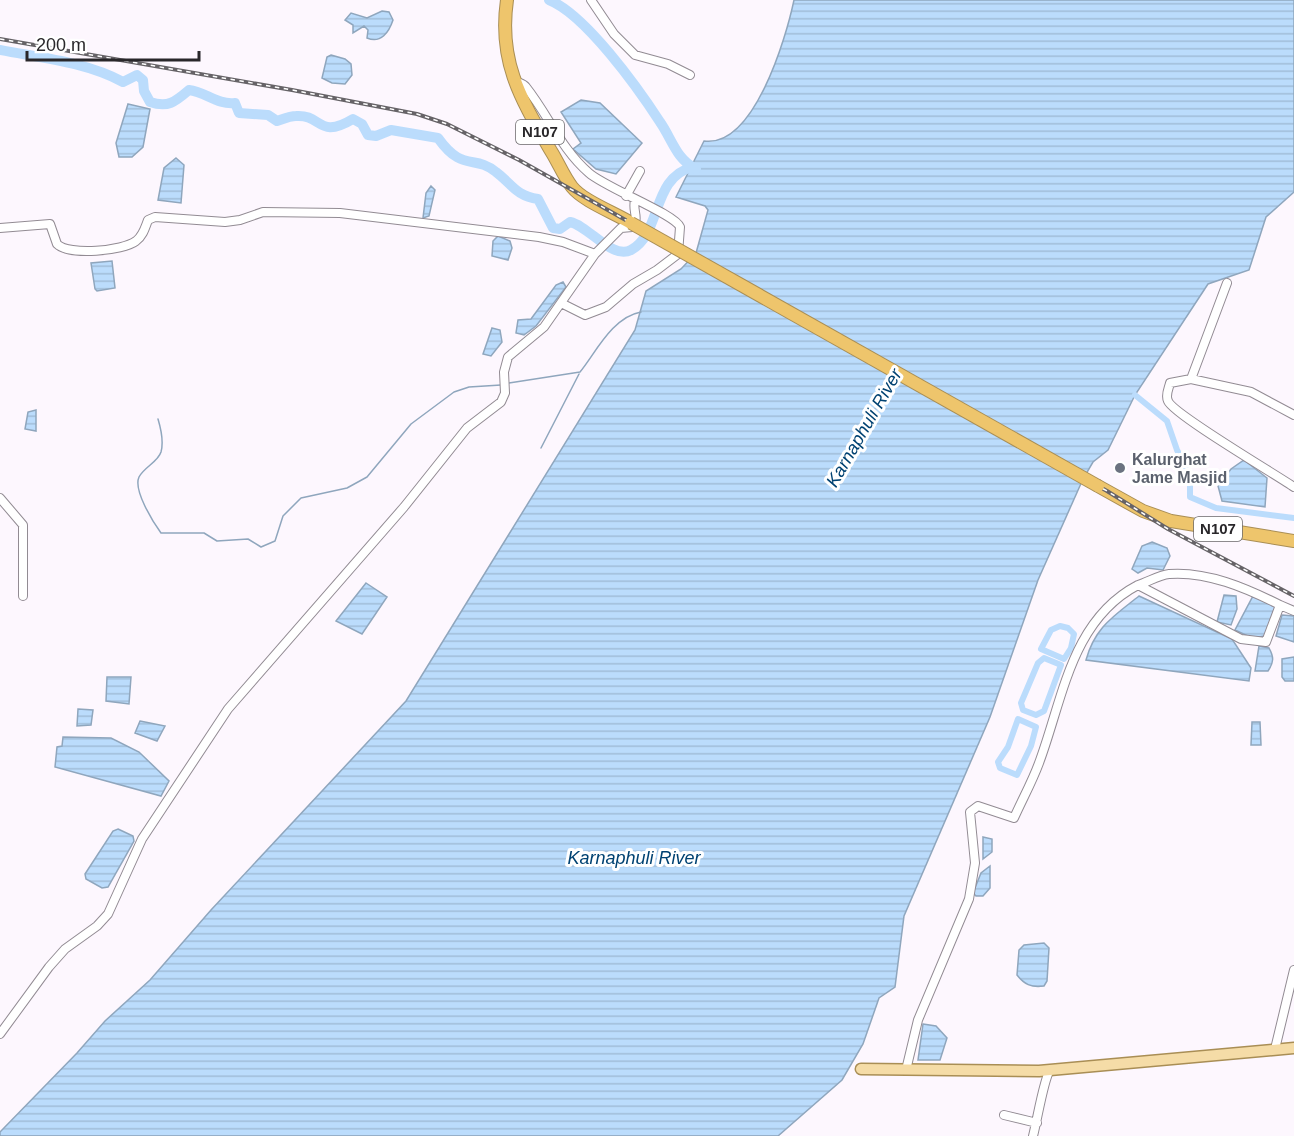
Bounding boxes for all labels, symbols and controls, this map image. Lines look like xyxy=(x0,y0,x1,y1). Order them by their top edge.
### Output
scale bar xyxy=(27,24,200,62)
text: 200 m xyxy=(36,35,86,55)
road number: N107 xyxy=(516,120,564,144)
water label: Karnaphuli River xyxy=(822,365,906,491)
place label: Kalurghat Jame Masjid xyxy=(1132,451,1227,486)
marker: Kalurghat Jame Masjid xyxy=(1113,461,1127,475)
road number: N107 xyxy=(1194,517,1242,541)
water label: Karnaphuli River xyxy=(567,848,702,868)

